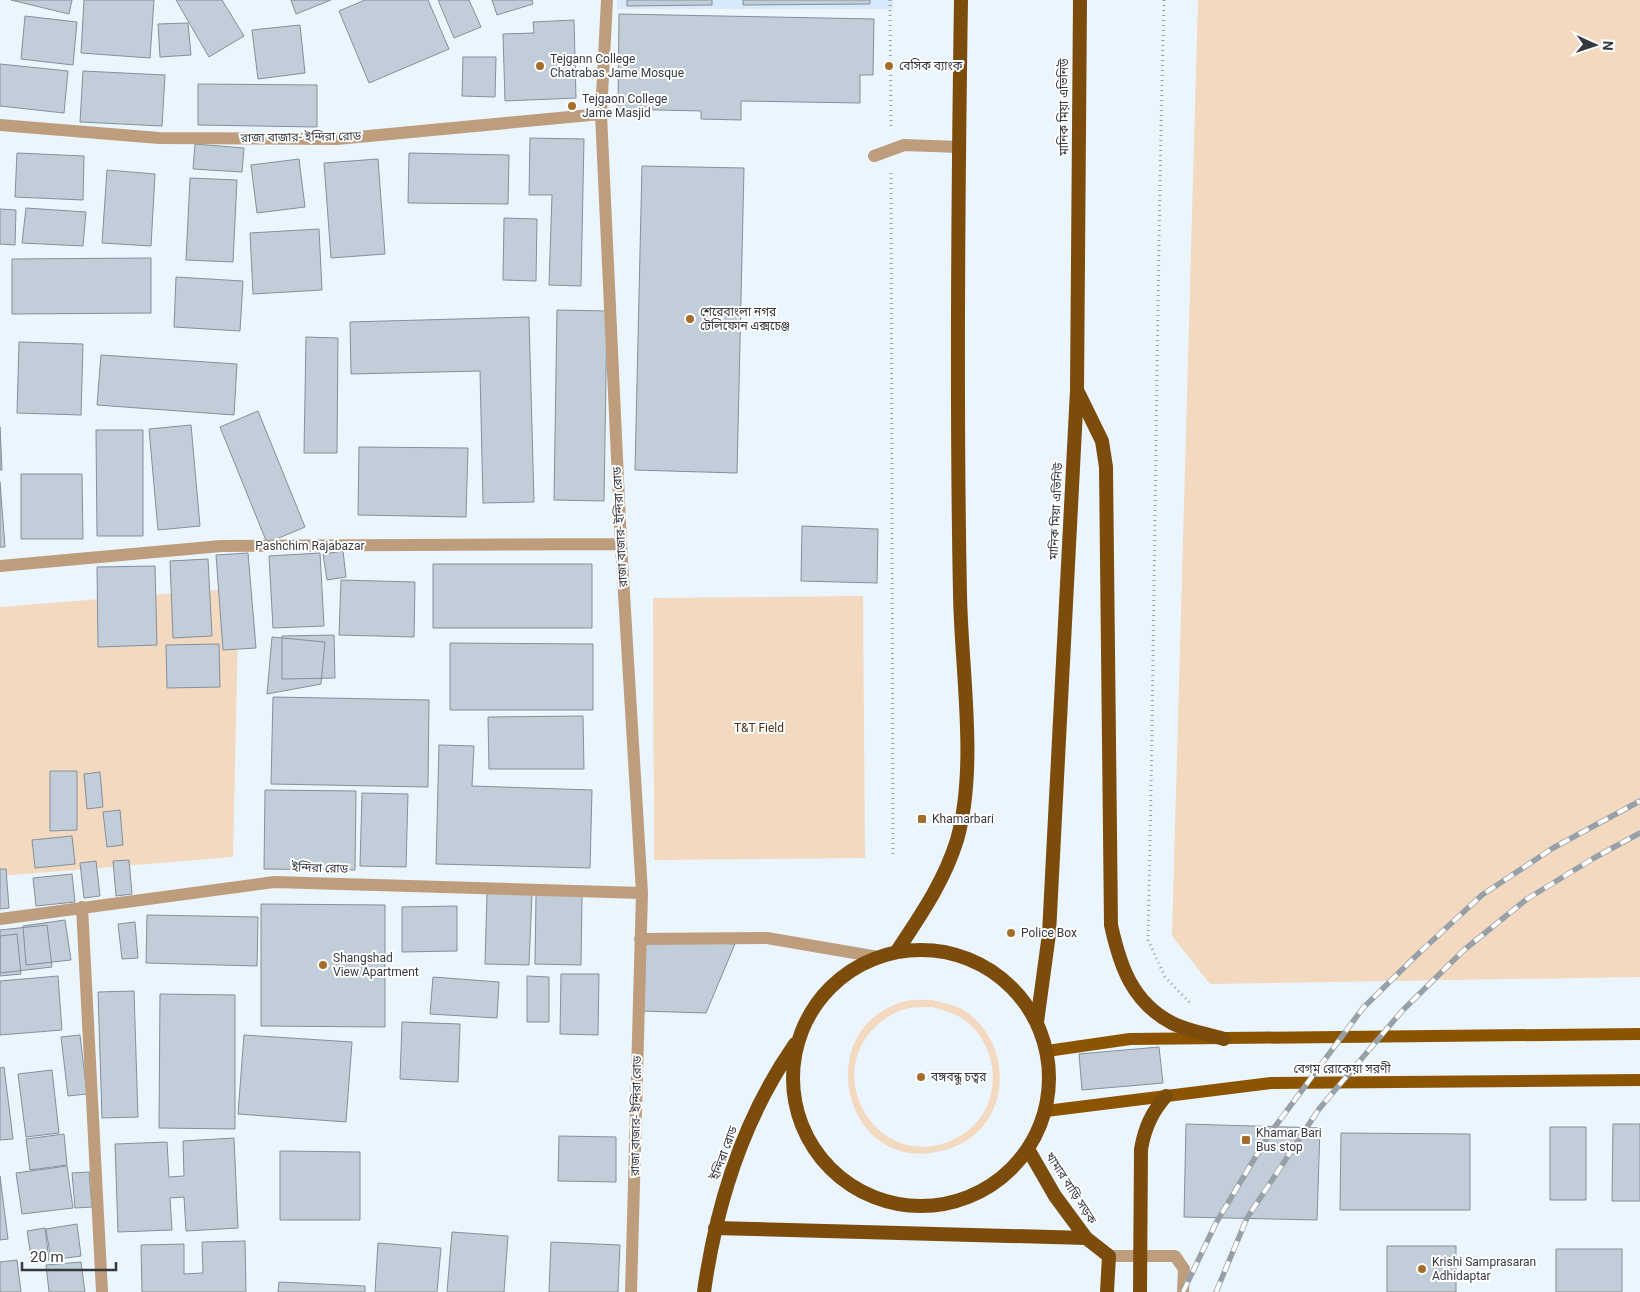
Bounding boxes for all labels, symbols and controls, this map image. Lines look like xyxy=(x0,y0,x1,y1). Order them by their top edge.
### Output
north arrow xyxy=(1570,20,1620,70)
text: N xyxy=(1600,40,1616,51)
place label: Tejgann College Chatrabas Jame Mosque xyxy=(550,52,684,80)
place label: বেসিক ব্যাংক xyxy=(899,58,963,73)
street label: মানিক মিয়া এভিনিউ xyxy=(1056,58,1071,157)
marker: Tejgann College Chatrabas Jame Mosque xyxy=(534,60,546,72)
marker: বেসিক ব্যাংক xyxy=(883,60,895,72)
place label: Tejgaon College Jame Masjid xyxy=(582,92,667,120)
marker: Tejgaon College Jame Masjid xyxy=(566,100,578,112)
street label: রাজা বাজার- ইন্দিরা রোড xyxy=(240,128,362,145)
place label: শেরেবাংলা নগর টেলিফোন এক্সচেঞ্জ xyxy=(700,305,790,333)
marker: শেরেবাংলা নগর টেলিফোন এক্সচেঞ্জ xyxy=(684,313,696,325)
street label: মানিক মিয়া এভিনিউ xyxy=(1045,462,1066,561)
street label: রাজা বাজার- ইন্দিরা রোড xyxy=(609,466,630,589)
street label: Pashchim Rajabazar xyxy=(255,539,365,553)
park label: T&T Field xyxy=(734,721,784,735)
place label: Khamarbari xyxy=(932,812,994,826)
marker: Khamarbari xyxy=(916,813,928,825)
street label: ইন্দিরা রোড xyxy=(291,859,349,876)
place label: Police Box xyxy=(1021,926,1077,940)
marker: Police Box xyxy=(1005,927,1017,939)
place label: Shangshad View Apartment xyxy=(333,951,419,979)
marker: Shangshad View Apartment xyxy=(317,959,329,971)
street label: রাজা বাজার- ইন্দিরা রোড xyxy=(627,1055,644,1177)
street label: বেগম রোকেয়া সরণী xyxy=(1293,1061,1391,1076)
place label: বঙ্গবন্ধু চত্বর xyxy=(930,1070,987,1086)
marker: বঙ্গবন্ধু চত্বর xyxy=(915,1071,927,1083)
street label: ইন্দিরা রোড xyxy=(706,1123,740,1183)
place label: Khamar Bari Bus stop xyxy=(1256,1126,1322,1154)
marker: Khamar Bari Bus stop xyxy=(1240,1134,1252,1146)
street label: খামার বাড়ি সড়ক xyxy=(1043,1149,1100,1227)
scale bar xyxy=(22,1240,116,1272)
text: 20 m xyxy=(30,1248,64,1266)
place label: Krishi Samprasaran Adhidaptar xyxy=(1432,1255,1536,1283)
marker: Krishi Samprasaran Adhidaptar xyxy=(1416,1263,1428,1275)

